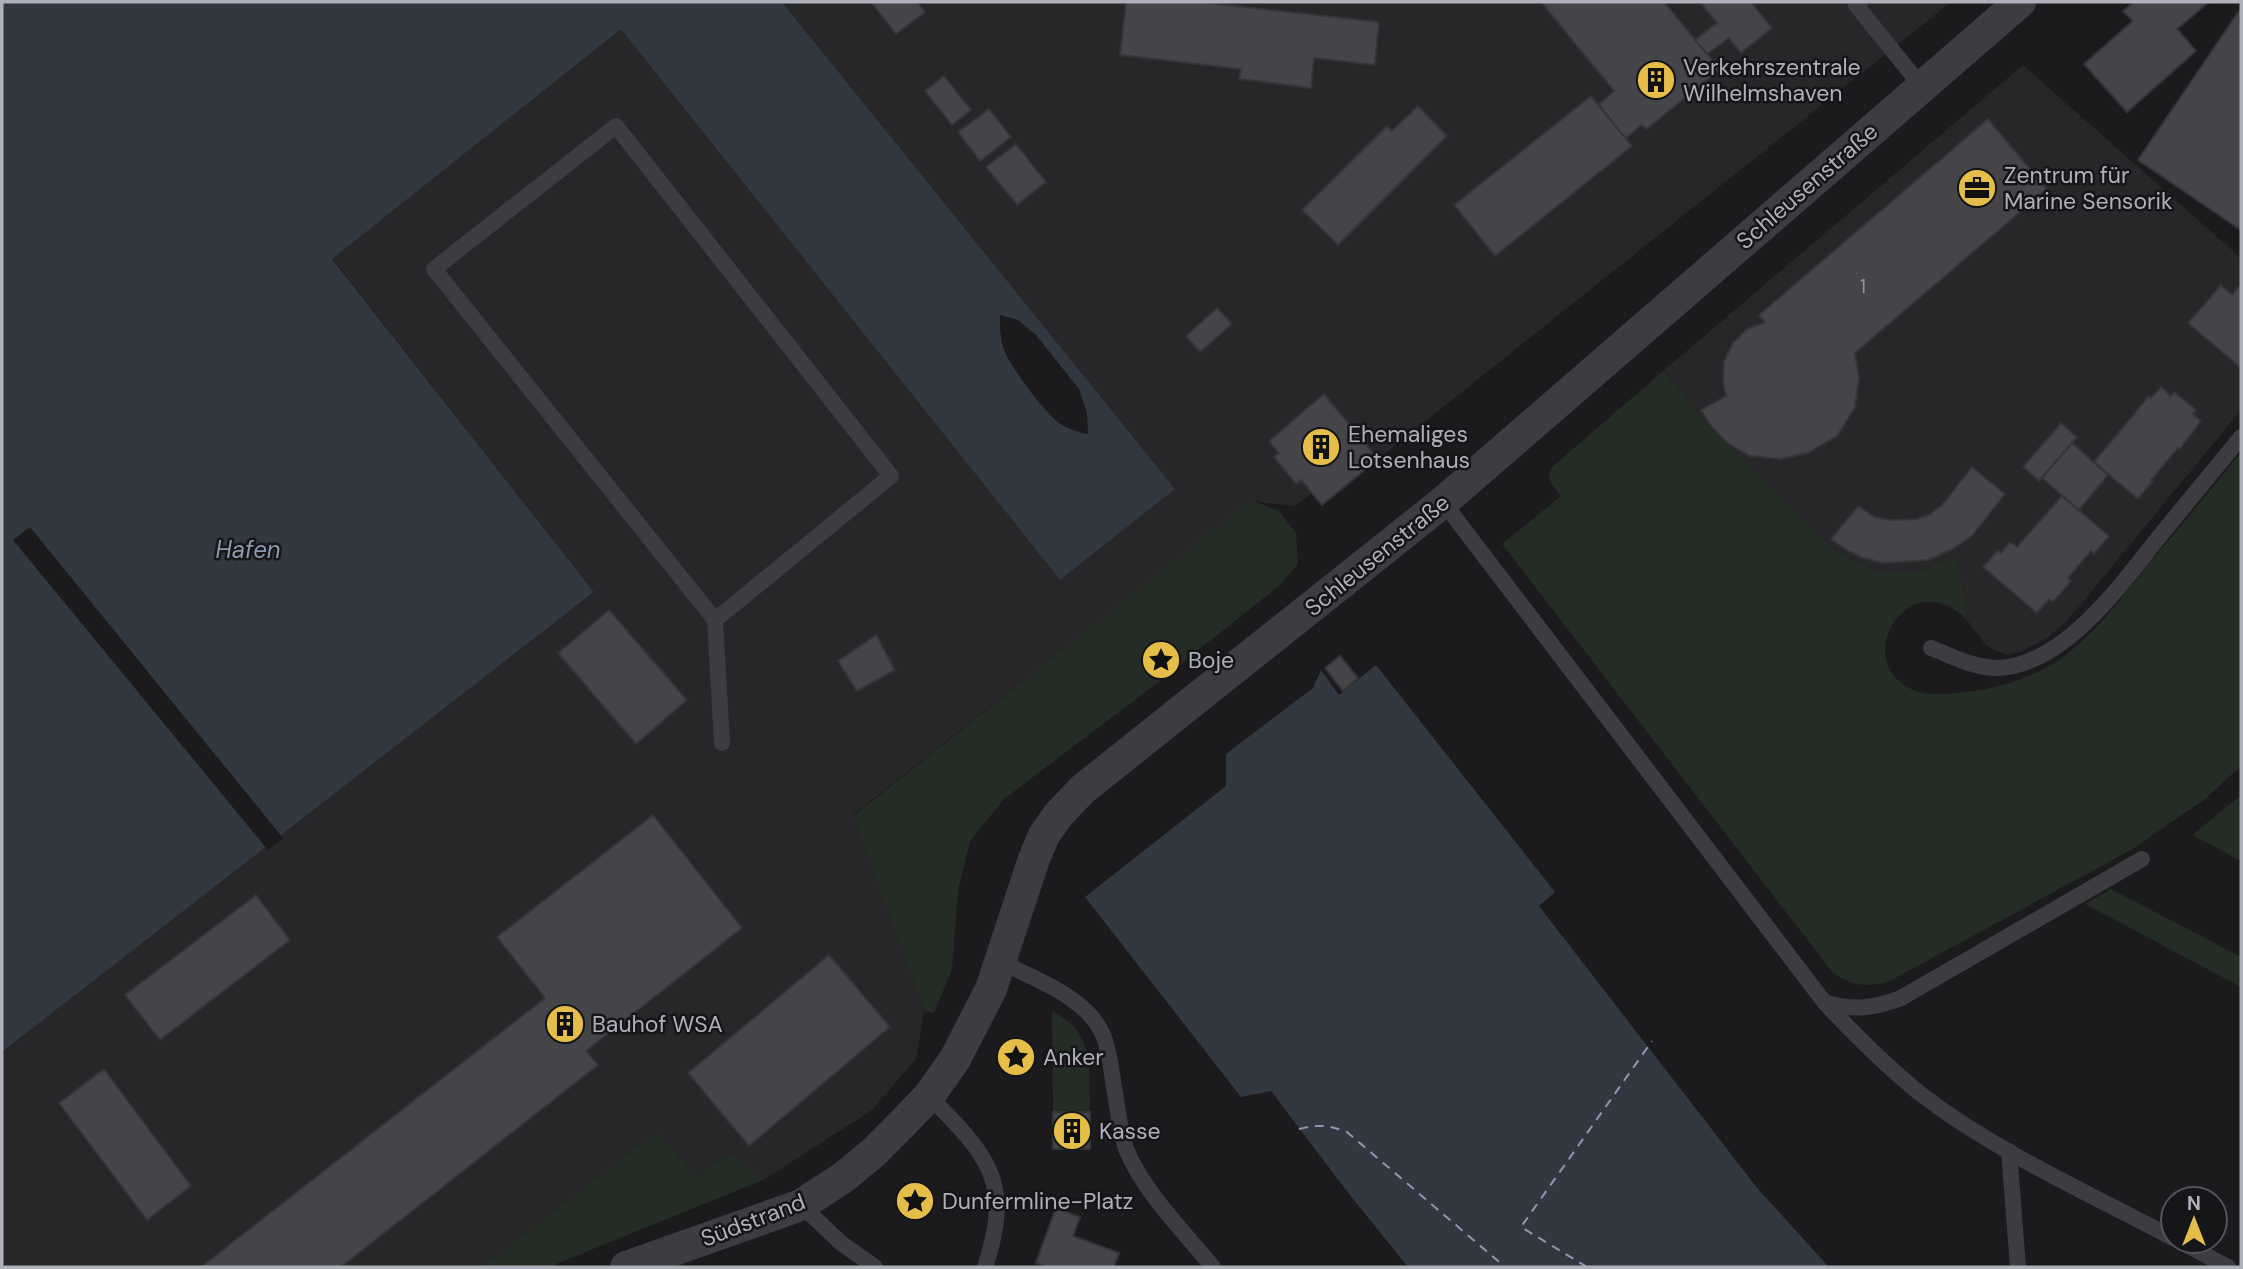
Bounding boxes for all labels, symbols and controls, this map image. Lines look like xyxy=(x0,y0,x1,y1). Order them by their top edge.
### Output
place label: Verkehrszentrale Wilhelmshaven xyxy=(1683,52,1861,108)
building icon: Verkehrszentrale Wilhelmshaven xyxy=(1635,59,1677,101)
street label: Schleusenstraße xyxy=(1730,116,1884,256)
place label: Zentrum für Marine Sensorik xyxy=(2004,160,2173,216)
office icon: Zentrum für Marine Sensorik xyxy=(1956,167,1998,209)
house number: 1 xyxy=(1860,274,1866,299)
place label: Ehemaliges Lotsenhaus xyxy=(1348,419,1470,475)
building icon: Ehemaliges Lotsenhaus xyxy=(1300,426,1342,468)
street label: Schleusenstraße xyxy=(1298,487,1456,623)
water label: Hafen xyxy=(215,534,281,565)
place icon: Boje xyxy=(1140,639,1182,681)
place label: Boje xyxy=(1188,645,1234,675)
building icon: Bauhof WSA xyxy=(544,1003,586,1045)
place label: Bauhof WSA xyxy=(592,1009,723,1039)
place icon: Anker xyxy=(995,1036,1037,1078)
place label: Anker xyxy=(1043,1042,1104,1072)
building icon: Kasse xyxy=(1051,1110,1093,1152)
place label: Kasse xyxy=(1099,1116,1161,1146)
place icon: Dunfermline-Platz xyxy=(894,1180,936,1222)
north arrow xyxy=(2159,1185,2229,1255)
street label: Südstrand xyxy=(696,1186,810,1254)
place label: Dunfermline-Platz xyxy=(942,1186,1133,1216)
text: N xyxy=(2187,1191,2201,1216)

